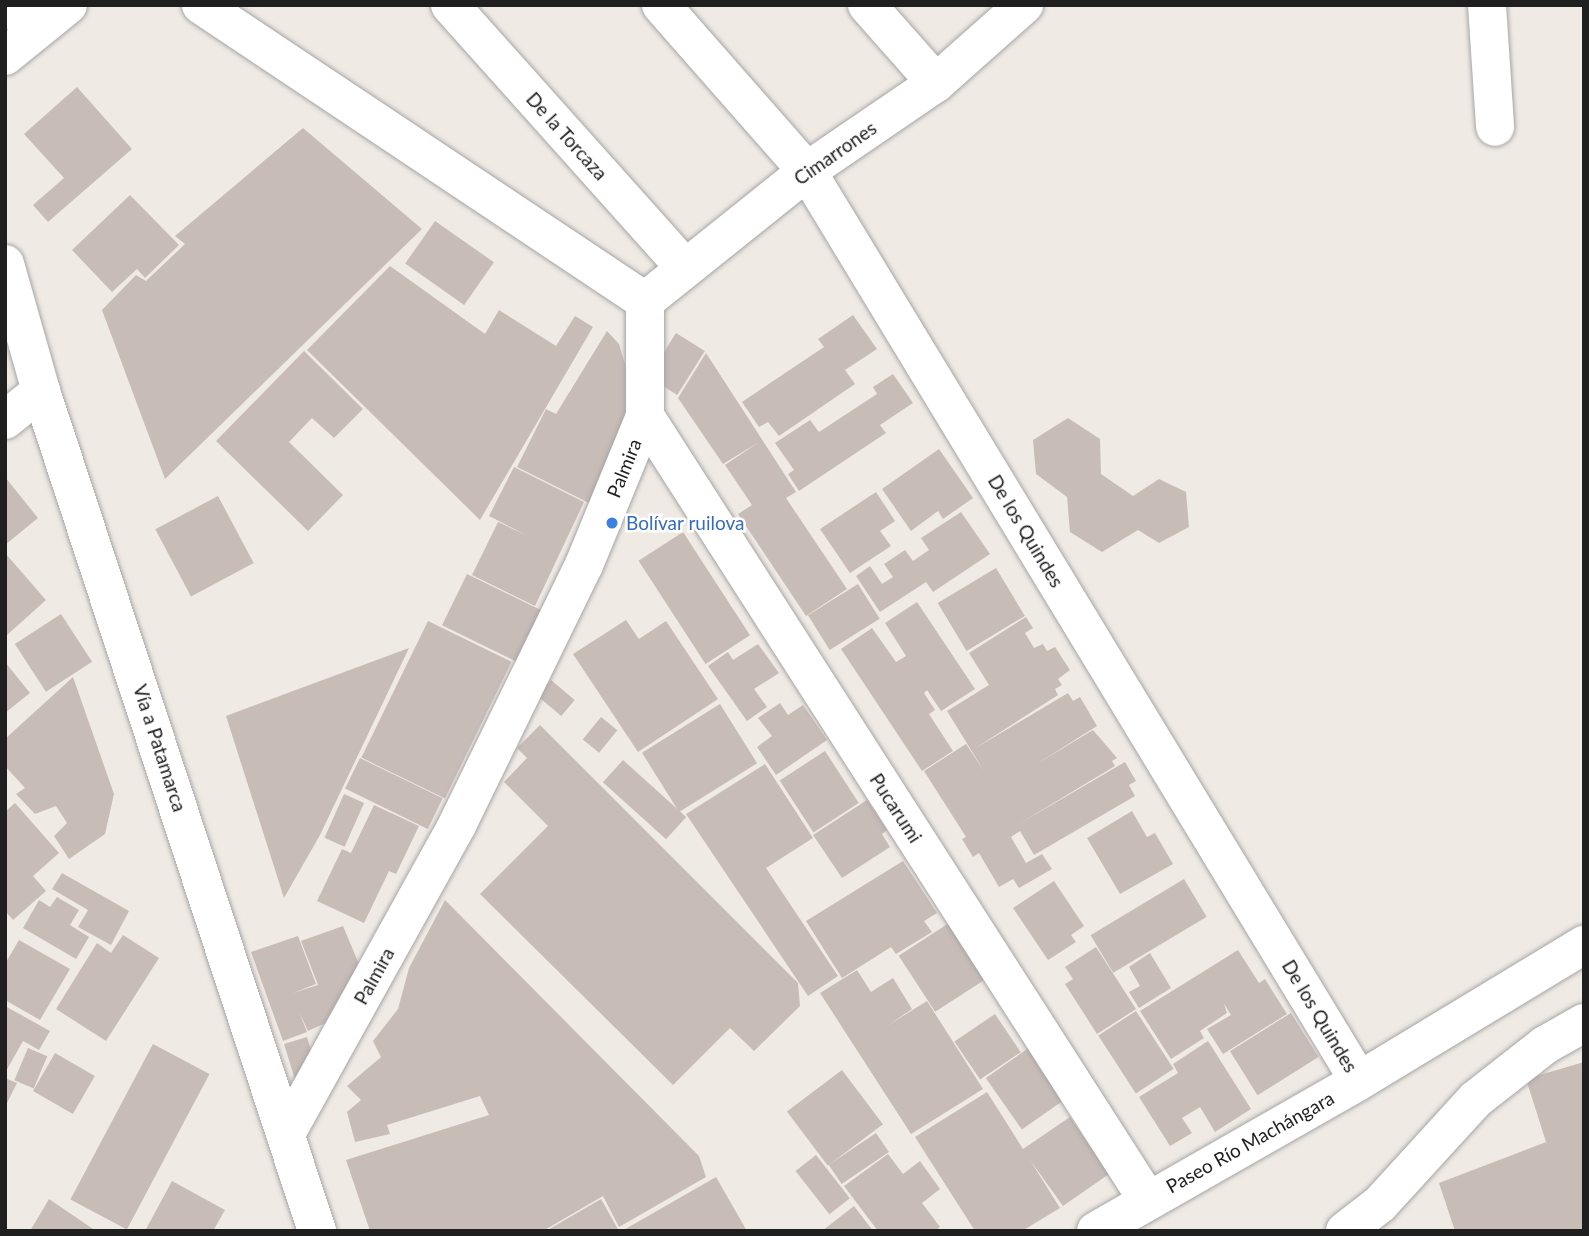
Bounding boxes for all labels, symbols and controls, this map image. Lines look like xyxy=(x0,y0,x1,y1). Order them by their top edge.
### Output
street label: De la Torcaza xyxy=(521,87,613,185)
street label: Cimarrones xyxy=(789,116,881,190)
street label: Palmira xyxy=(602,435,646,501)
street label: De los Quindes xyxy=(983,471,1069,591)
place label: Bolívar ruilova xyxy=(626,512,745,534)
marker: Bolívar ruilova xyxy=(604,515,620,531)
street label: Vía a Patamarca xyxy=(129,682,191,814)
street label: Pucarumi xyxy=(865,769,927,847)
street label: Palmira xyxy=(349,944,399,1008)
street label: De los Quindes xyxy=(1277,956,1363,1076)
street label: Paseo Río Machángara xyxy=(1162,1086,1338,1198)

